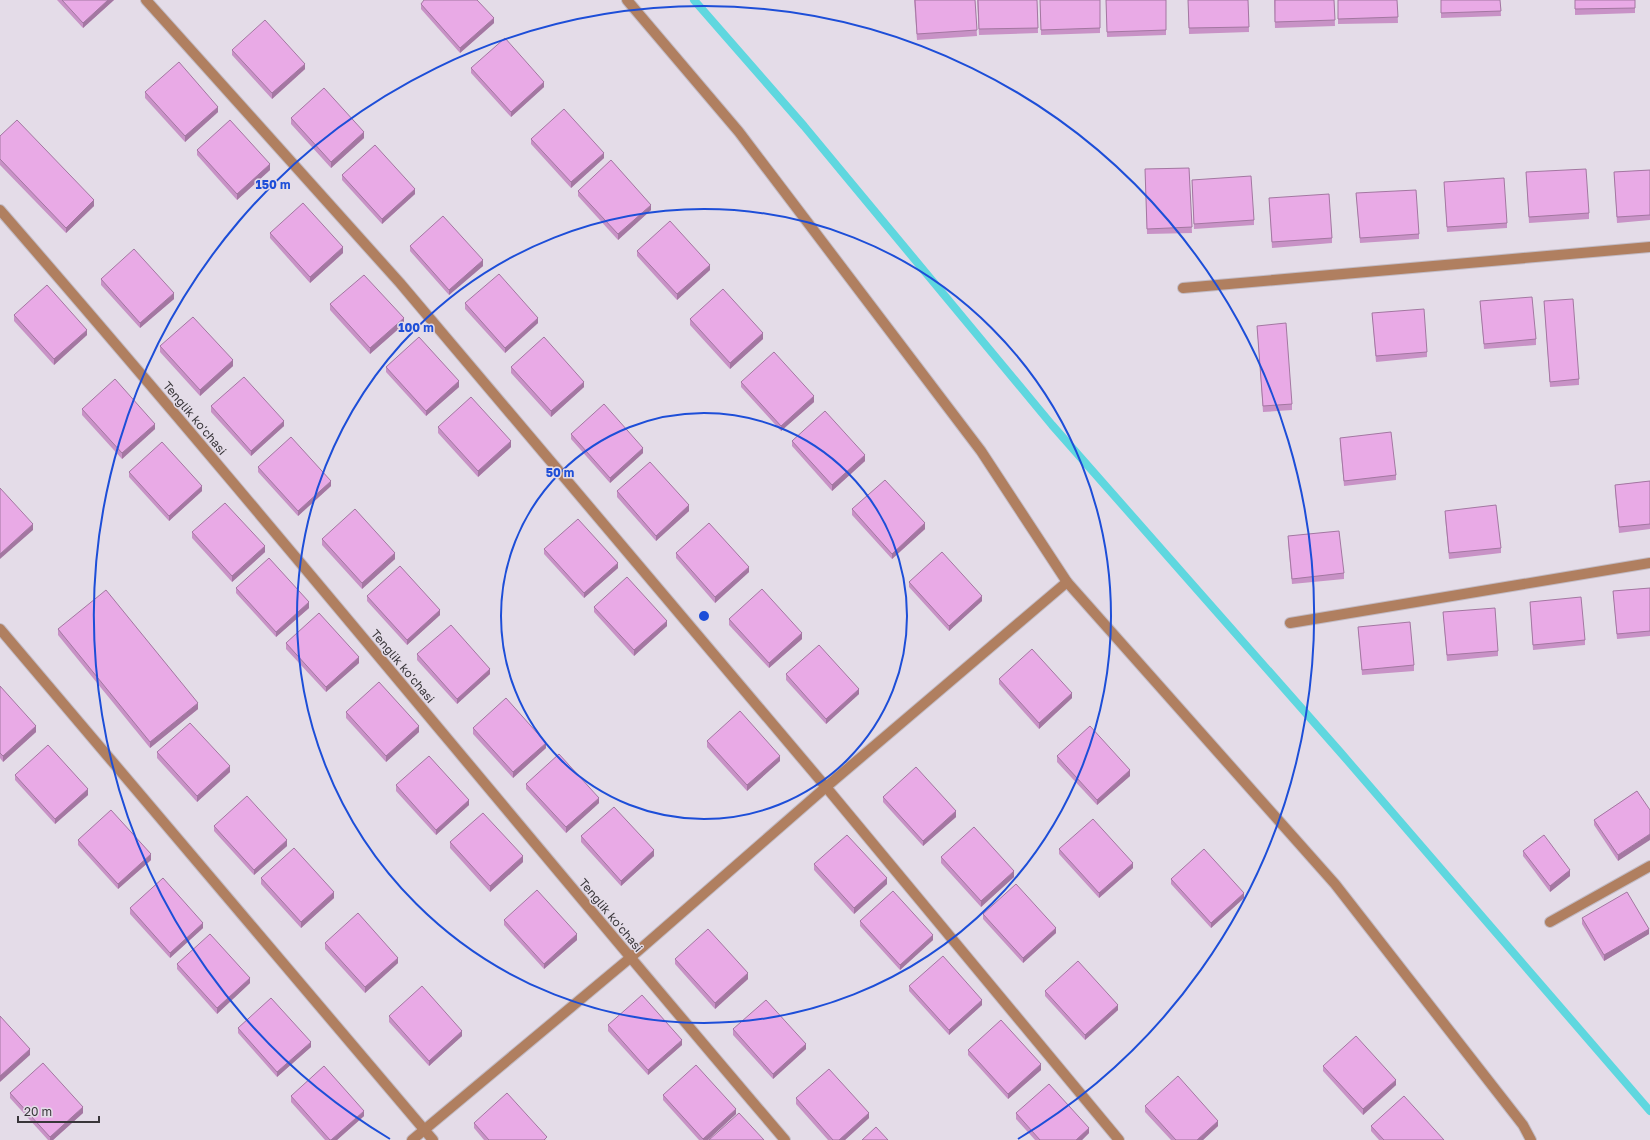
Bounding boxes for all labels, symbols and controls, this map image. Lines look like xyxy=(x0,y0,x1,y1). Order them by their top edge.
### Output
text: 150 m xyxy=(256,177,290,192)
text: 100 m xyxy=(398,320,434,335)
street label: Tenglik ko'chasi xyxy=(160,378,230,458)
text: 50 m xyxy=(546,465,574,480)
centre of rings xyxy=(697,609,711,623)
street label: Tenglik ko'chasi xyxy=(368,626,438,706)
street label: Tenglik ko'chasi xyxy=(576,875,646,955)
scale bar xyxy=(18,1098,99,1124)
text: 20 m xyxy=(24,1104,52,1119)

